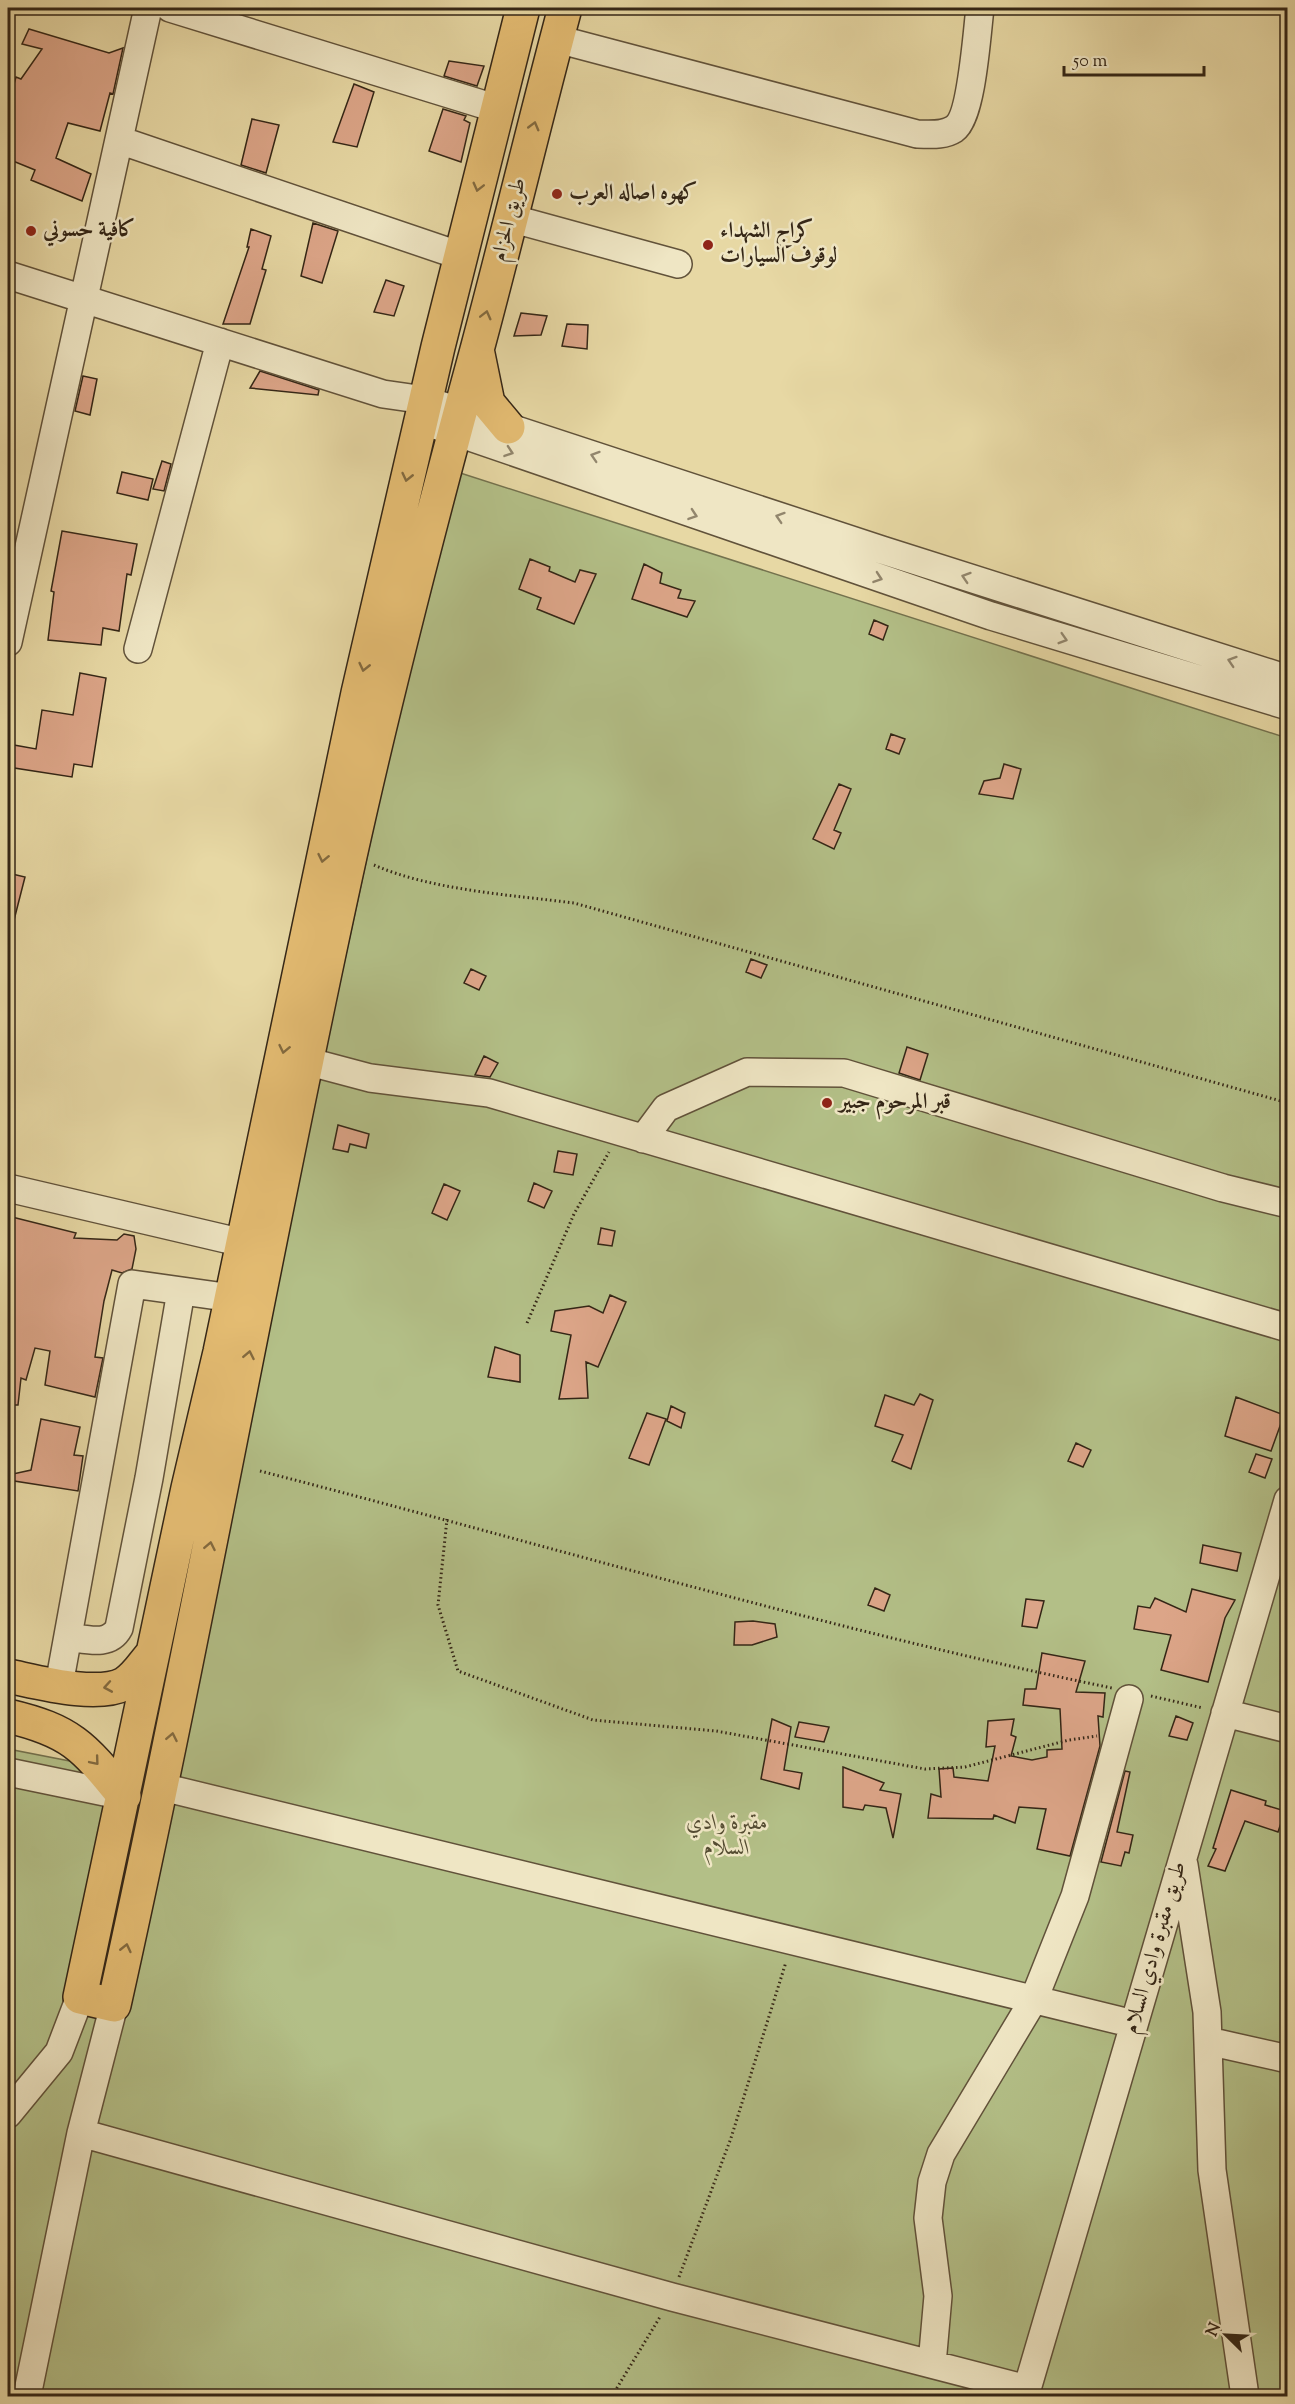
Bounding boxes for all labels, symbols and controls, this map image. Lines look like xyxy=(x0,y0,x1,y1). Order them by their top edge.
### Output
scale bar xyxy=(1064,39,1204,77)
text: 50 m xyxy=(1072,49,1108,75)
one-way arrow xyxy=(526,121,539,131)
street label: طريق الحزام xyxy=(484,174,537,266)
place label: كهوه اصاله العرب xyxy=(569,178,697,210)
one-way arrow xyxy=(473,181,486,191)
marker: كهوه اصاله العرب xyxy=(550,187,564,201)
place label: كافية حسوني xyxy=(42,215,136,247)
place label: كراج الشهداء لوقوف السيارات xyxy=(720,216,837,273)
marker: كافية حسوني xyxy=(24,224,38,238)
marker: كراج الشهداء لوقوف السيارات xyxy=(701,238,715,252)
one-way arrow xyxy=(478,310,491,320)
one-way arrow xyxy=(503,445,514,458)
one-way arrow xyxy=(590,451,601,463)
one-way arrow xyxy=(402,472,415,482)
one-way arrow xyxy=(687,508,698,520)
one-way arrow xyxy=(775,512,786,524)
one-way arrow xyxy=(872,570,883,583)
one-way arrow xyxy=(961,572,972,584)
one-way arrow xyxy=(1057,632,1068,644)
one-way arrow xyxy=(1227,656,1238,668)
one-way arrow xyxy=(358,662,371,672)
one-way arrow xyxy=(317,852,330,862)
one-way arrow xyxy=(278,1043,291,1053)
place label: قبر المرحوم جبير xyxy=(836,1087,951,1120)
marker: قبر المرحوم جبير xyxy=(820,1096,834,1110)
one-way arrow xyxy=(242,1350,255,1360)
one-way arrow xyxy=(203,1541,216,1551)
one-way arrow xyxy=(103,1680,113,1693)
one-way arrow xyxy=(165,1732,178,1742)
one-way arrow xyxy=(88,1754,99,1765)
park label: مقبرة وادي السلام xyxy=(686,1808,768,1866)
street label: طريق مقبرة وادي السلام xyxy=(1116,1858,1197,2038)
one-way arrow xyxy=(119,1943,132,1953)
north arrow xyxy=(1196,2305,1256,2365)
text: N xyxy=(1201,2319,1228,2340)

